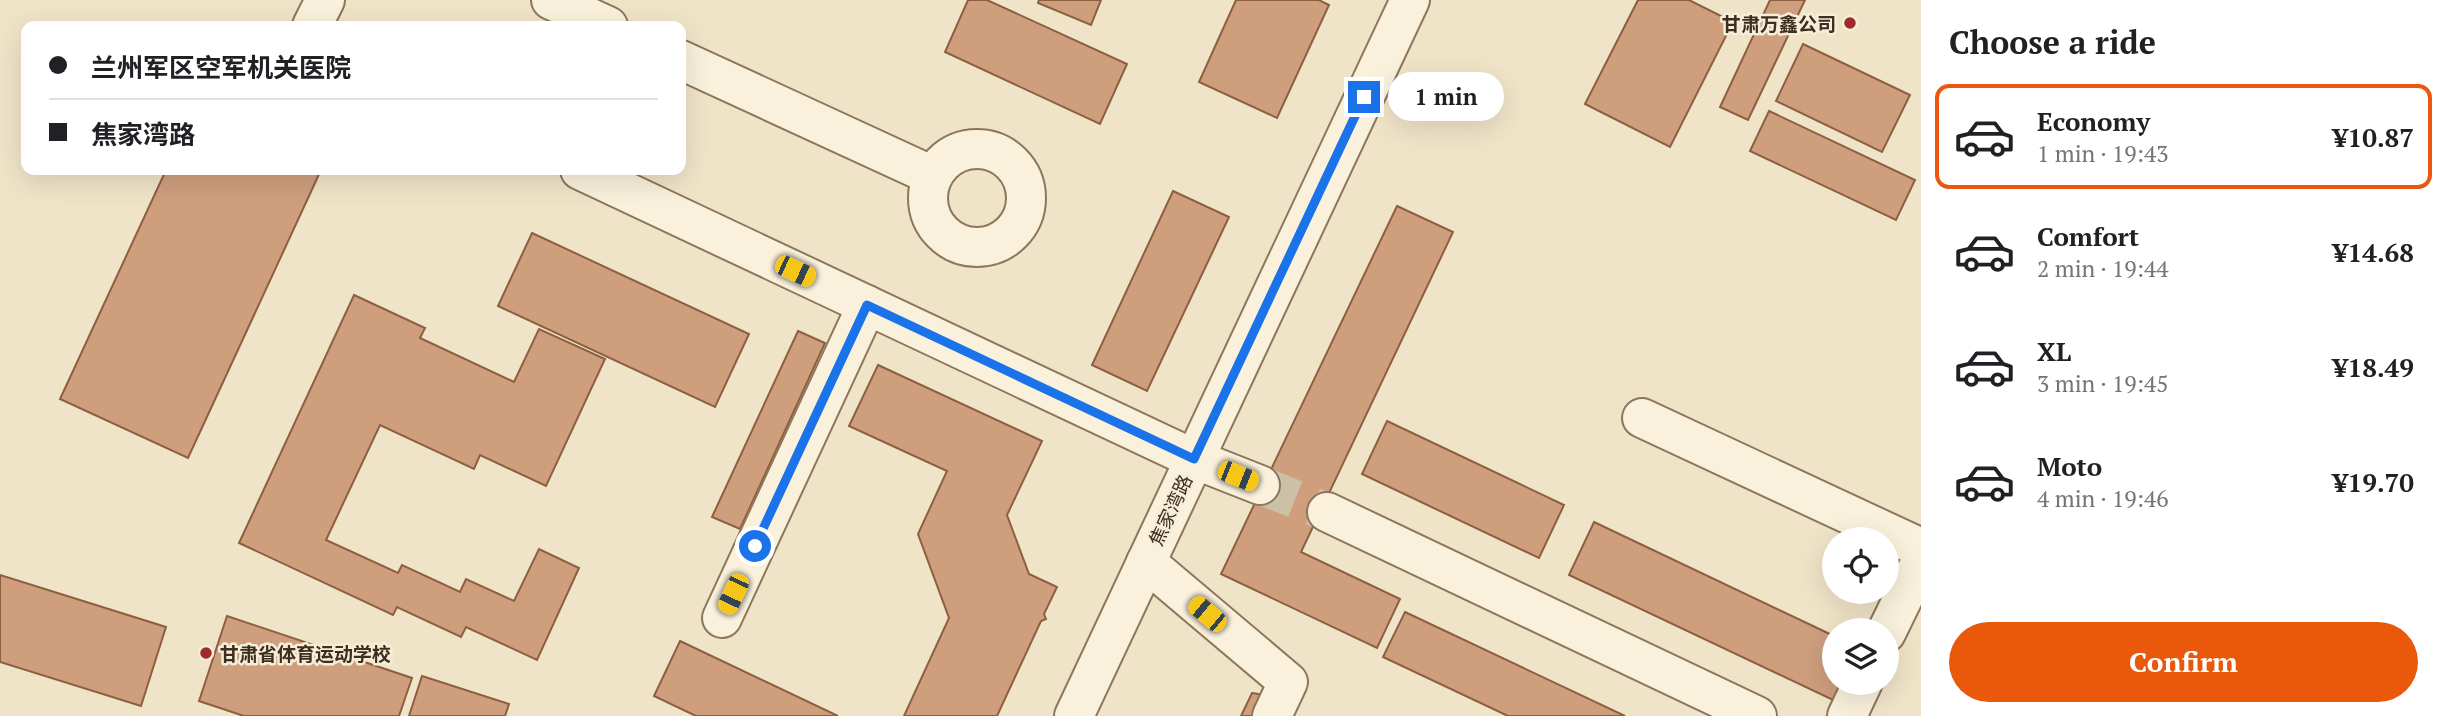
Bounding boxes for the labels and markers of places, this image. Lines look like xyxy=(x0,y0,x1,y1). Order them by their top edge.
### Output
place label: 甘肃万鑫公司 xyxy=(1722,11,1836,36)
marker: 甘肃万鑫公司 xyxy=(1842,15,1858,31)
place label: 甘肃省体育运动学校 xyxy=(220,641,391,666)
marker: 甘肃省体育运动学校 xyxy=(198,645,214,661)

